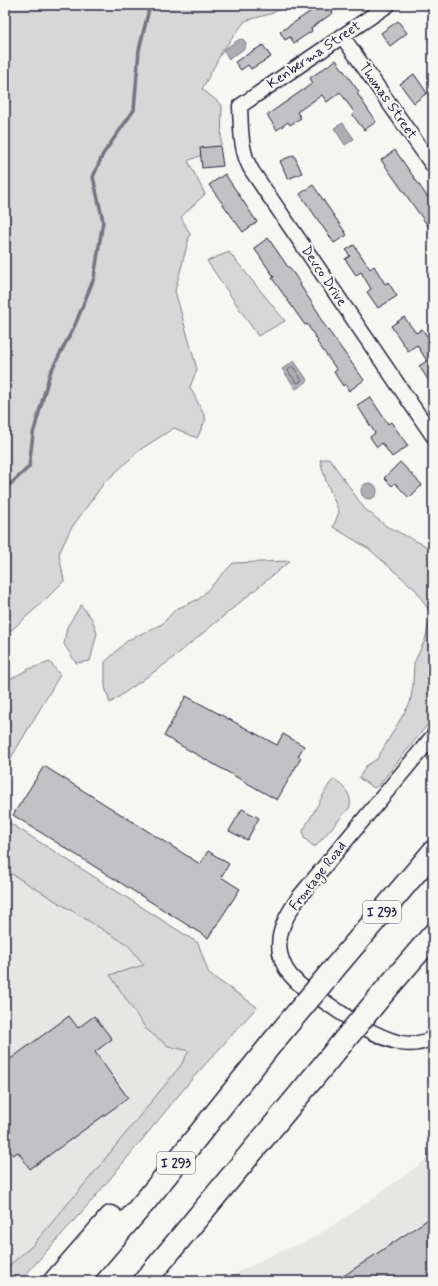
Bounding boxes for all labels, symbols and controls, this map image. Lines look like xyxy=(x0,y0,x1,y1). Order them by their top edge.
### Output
street label: Kenberma Street xyxy=(264,17,365,93)
street label: Thomas Street xyxy=(355,59,421,143)
street label: Devco Drive xyxy=(297,242,351,310)
street label: Frontage Road xyxy=(285,838,351,915)
road number: I 293 xyxy=(363,901,401,923)
road number: I 293 xyxy=(157,1152,195,1174)

